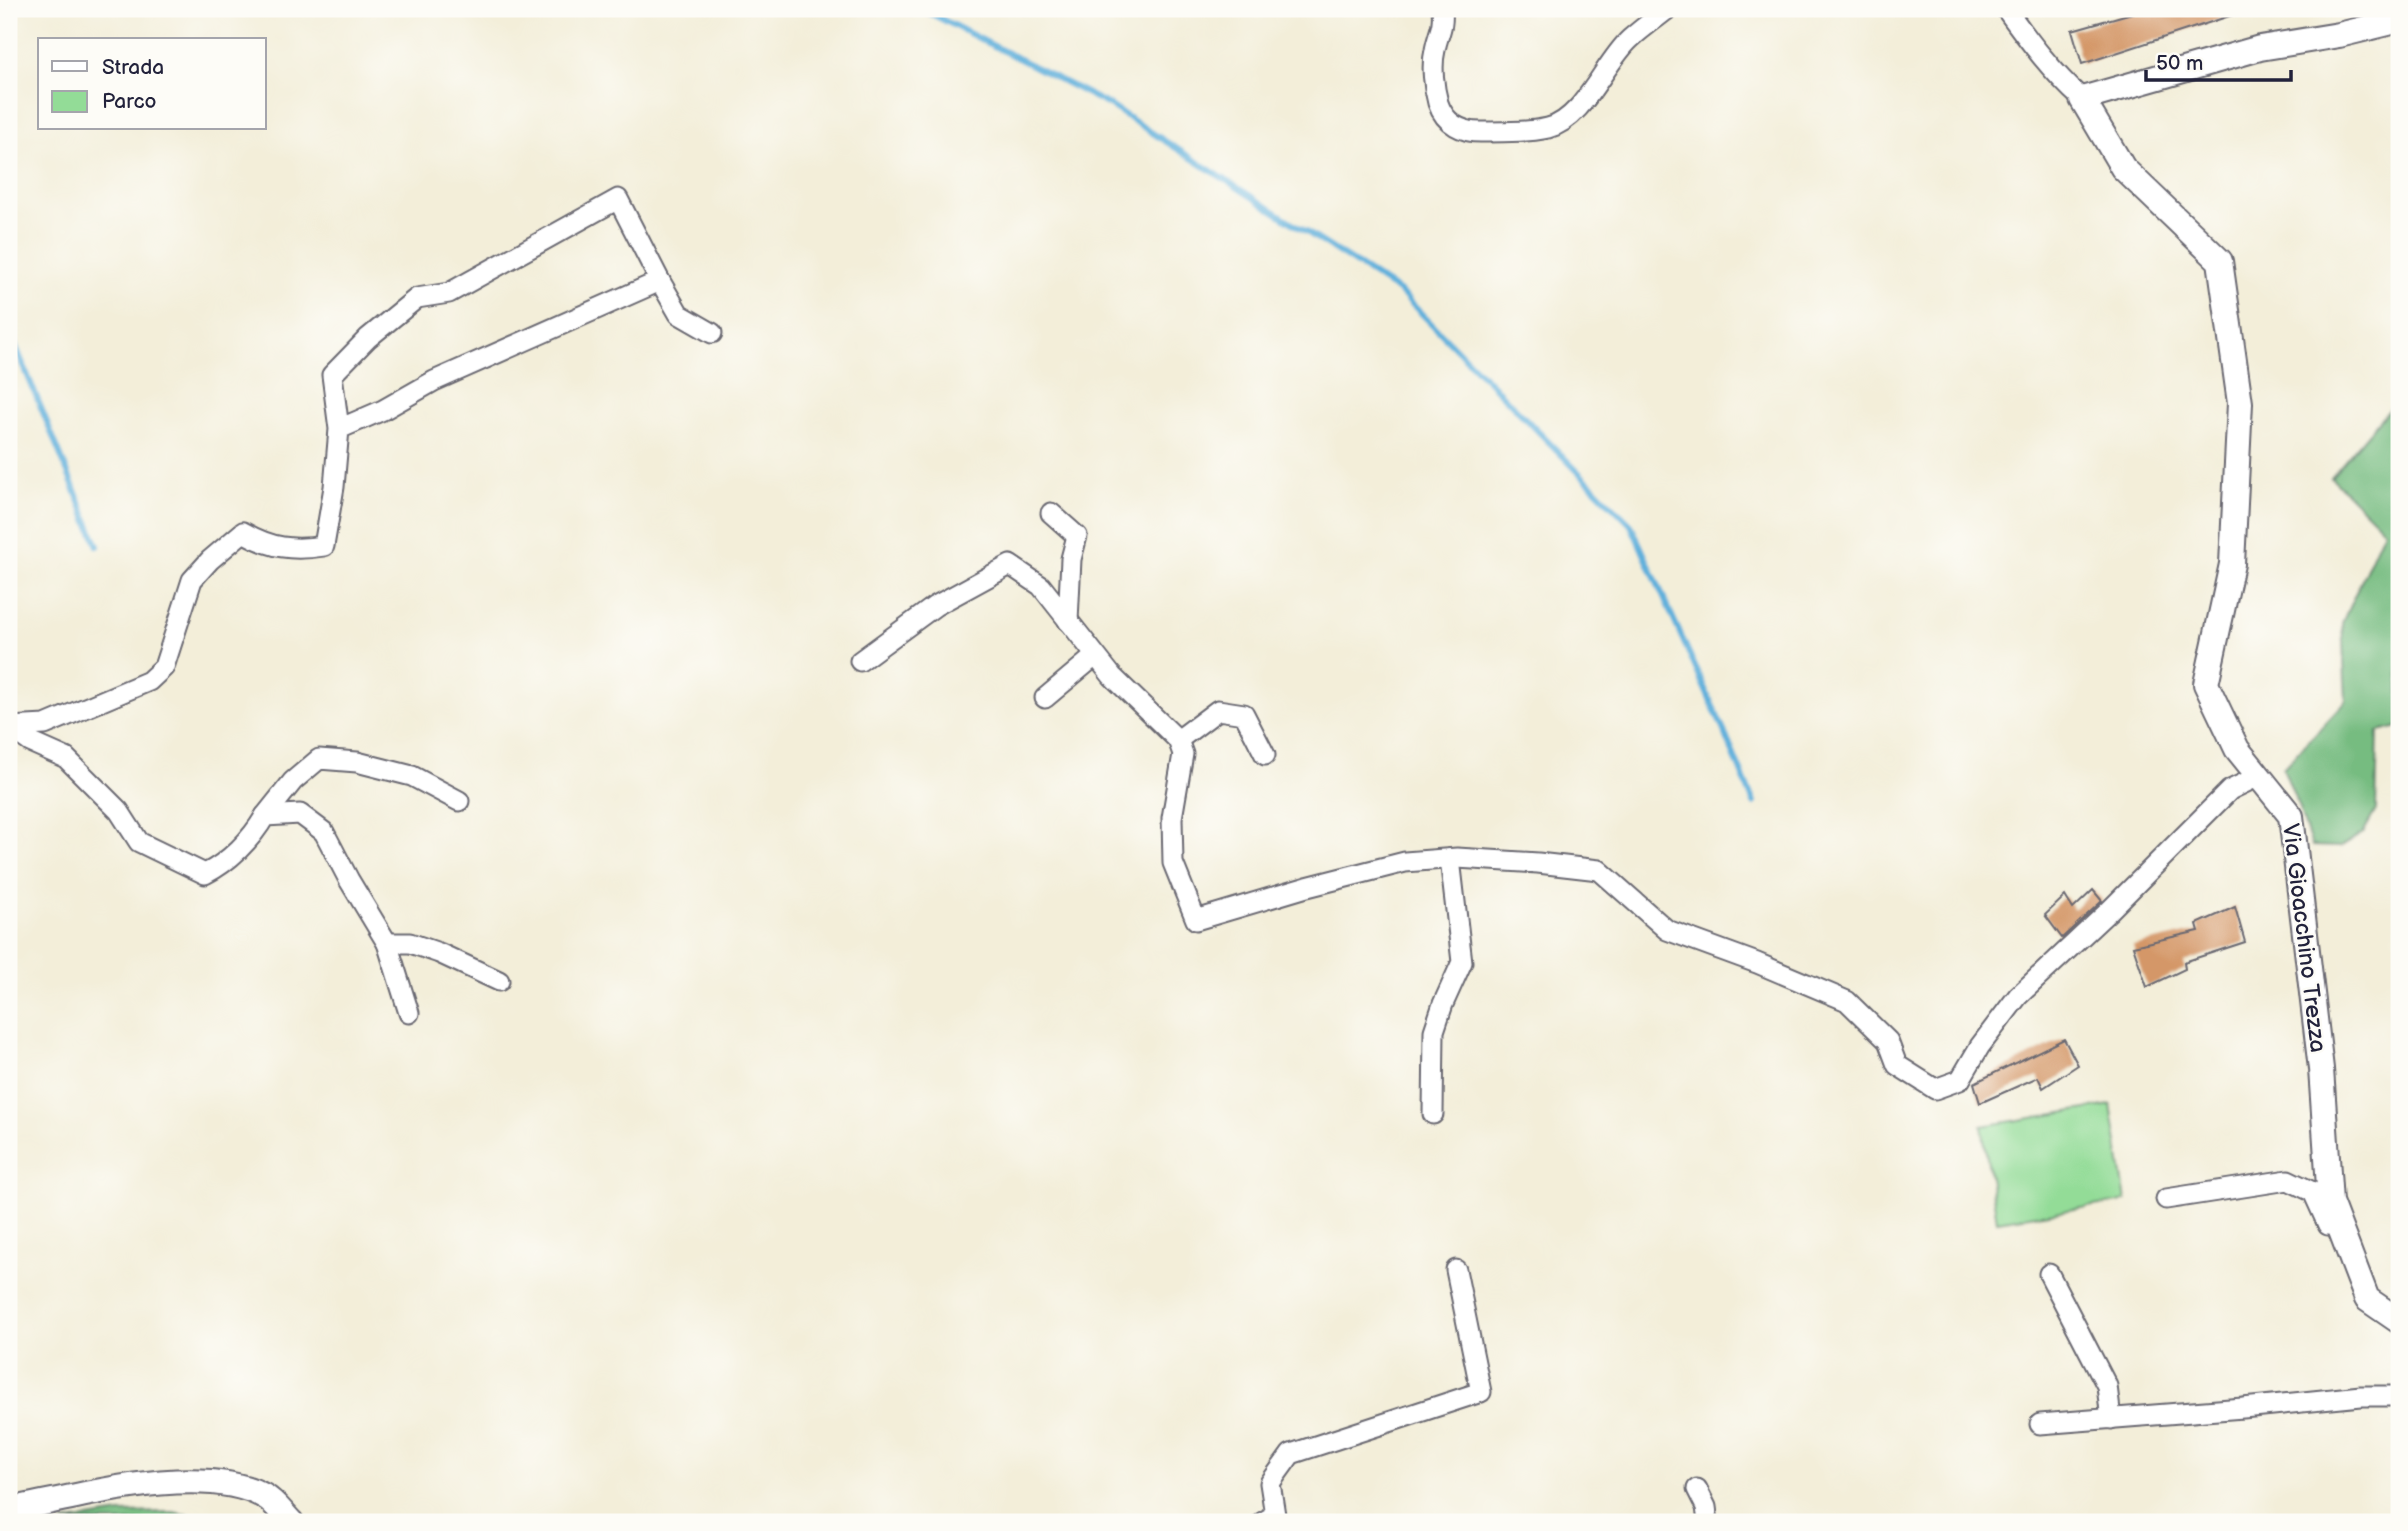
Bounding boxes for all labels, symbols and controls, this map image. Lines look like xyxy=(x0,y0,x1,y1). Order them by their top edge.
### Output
legend xyxy=(38,38,266,130)
scale bar xyxy=(2146,38,2291,82)
text: 50 m xyxy=(2156,51,2203,76)
text: Strada xyxy=(102,55,164,80)
text: Parco xyxy=(102,89,157,114)
street label: Via Gioacchino Trezza xyxy=(2276,822,2332,1054)

